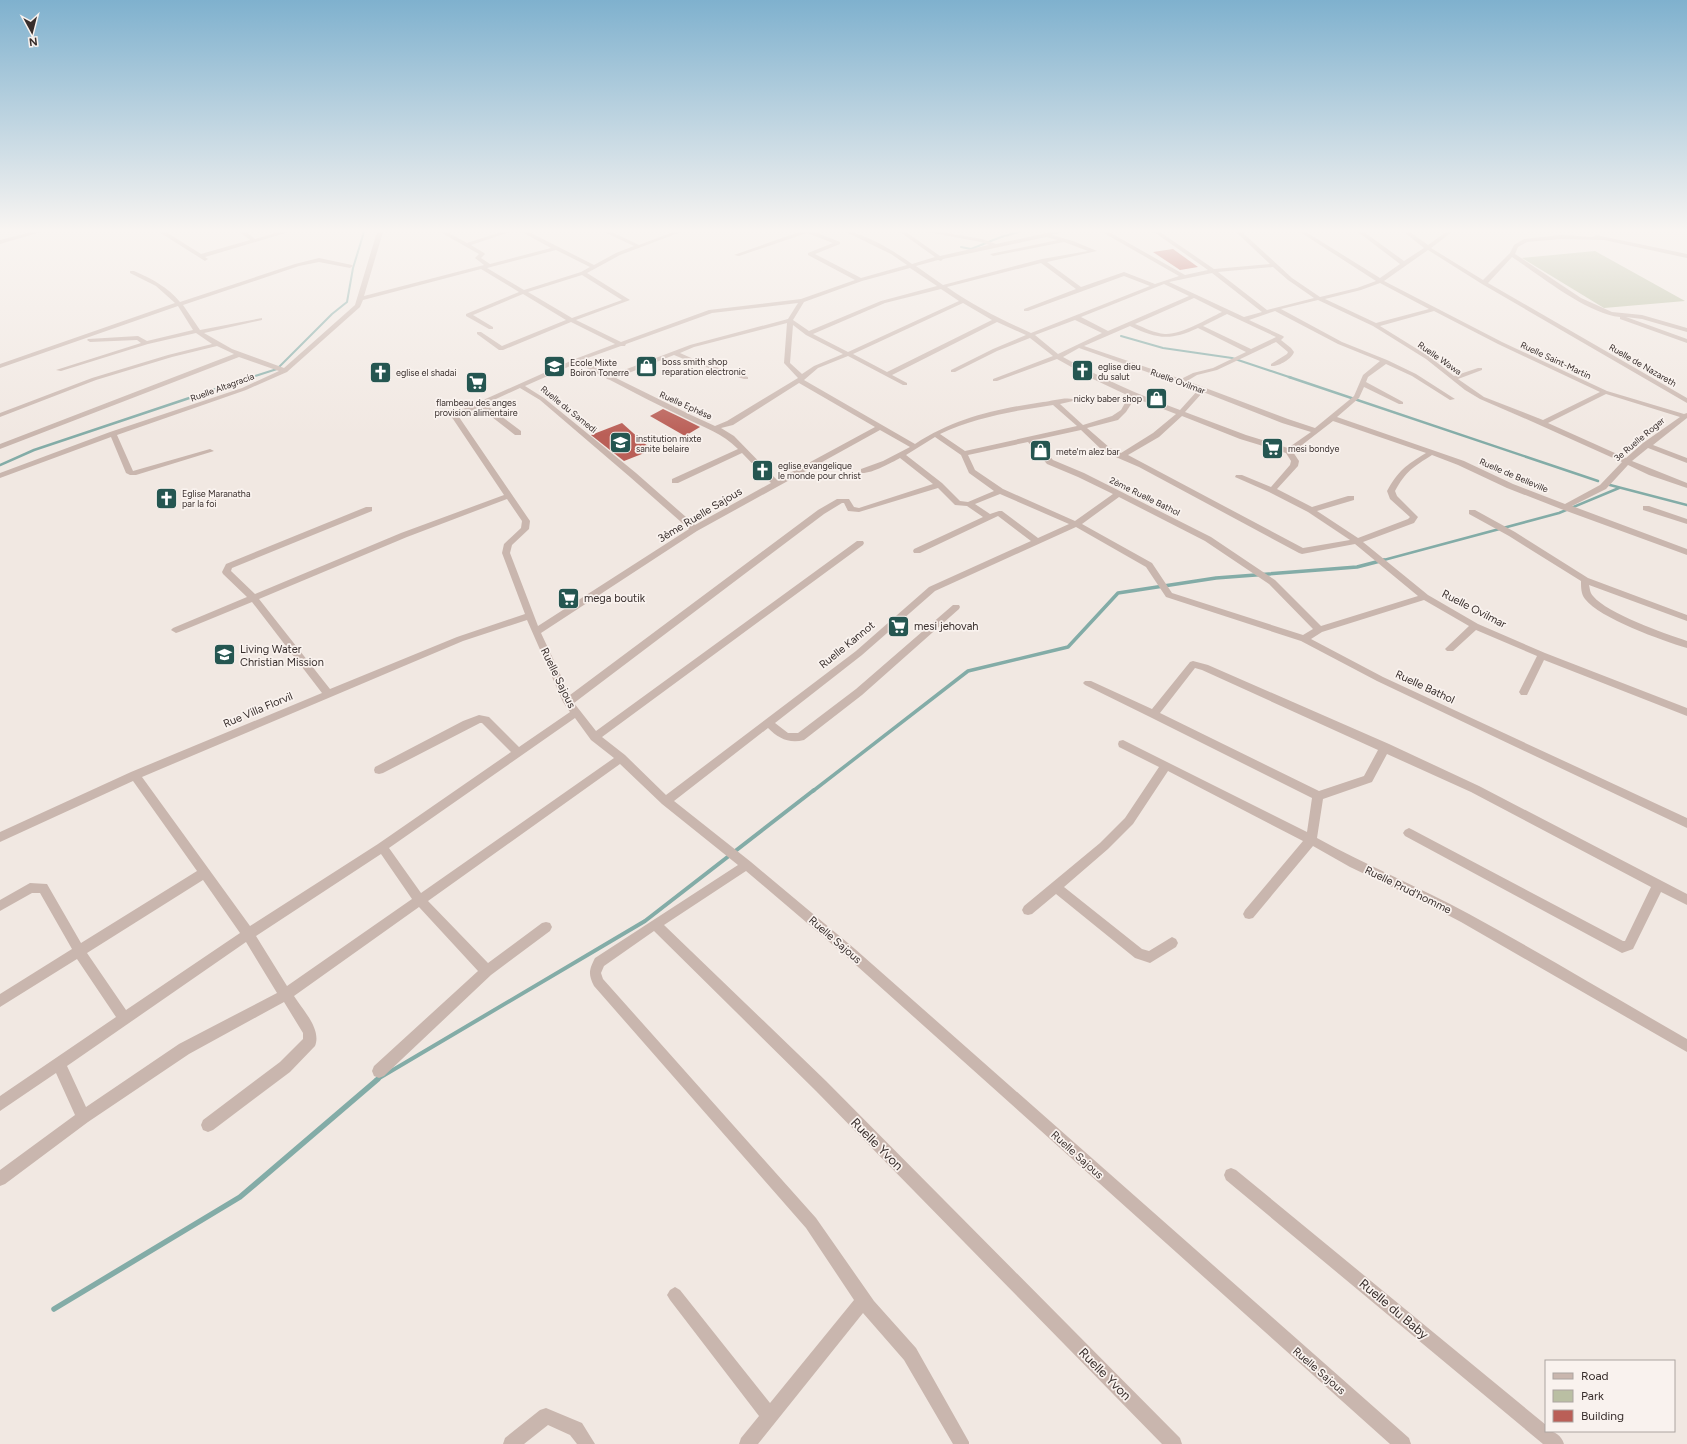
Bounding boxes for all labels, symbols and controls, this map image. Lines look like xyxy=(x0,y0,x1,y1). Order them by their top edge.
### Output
north arrow xyxy=(12,12,52,52)
text: N xyxy=(28,34,38,48)
street label: Ruelle Wawa xyxy=(1416,339,1464,377)
street label: Ruelle Saint-Martin xyxy=(1519,339,1593,381)
street label: Ruelle de Nazareth xyxy=(1607,341,1679,389)
shop icon: boss smith shop reparation electronic xyxy=(634,353,660,379)
school or university icon: Ecole Mixte Boiron Tonerre xyxy=(542,354,568,380)
place label: boss smith shop reparation electronic xyxy=(662,356,746,377)
place label: Ecole Mixte Boiron Tonerre xyxy=(570,357,629,378)
church icon: eglise dieu du salut xyxy=(1069,358,1095,384)
church icon: eglise el shadai xyxy=(368,359,394,385)
place label: eglise dieu du salut xyxy=(1098,361,1141,382)
street label: Ruelle Ovilmar xyxy=(1149,366,1207,396)
place label: eglise el shadai xyxy=(396,367,456,378)
street label: Ruelle Altagracia xyxy=(189,370,256,404)
supermarket icon: flambeau des anges provision alimentaire xyxy=(463,370,489,396)
street label: Ruelle du Samedi xyxy=(539,383,599,435)
shop icon: nicky baber shop xyxy=(1144,385,1170,411)
street label: Ruelle Ephése xyxy=(658,389,714,422)
place label: nicky baber shop xyxy=(1074,393,1142,404)
place label: flambeau des anges provision alimentaire xyxy=(434,397,518,418)
street label: 3e Ruelle Roger xyxy=(1611,415,1667,463)
school or university icon: institution mixte sanite belaire xyxy=(608,430,634,456)
place label: institution mixte sanite belaire xyxy=(636,433,702,454)
supermarket icon: mesi bondye xyxy=(1260,435,1286,461)
shop icon: mete'm alez bar xyxy=(1028,438,1054,464)
place label: mesi bondye xyxy=(1288,443,1339,454)
place label: mete'm alez bar xyxy=(1056,446,1120,457)
street label: Ruelle de Belleville xyxy=(1478,456,1550,495)
church icon: eglise evangelique le monde pour christ xyxy=(750,457,776,483)
place label: eglise evangelique le monde pour christ xyxy=(778,460,861,481)
street label: 2ème Ruelle Bathol xyxy=(1108,474,1182,518)
church icon: Eglise Maranatha par la foi xyxy=(153,485,179,511)
street label: 3ème Ruelle Sajous xyxy=(656,485,744,545)
place label: Eglise Maranatha par la foi xyxy=(182,488,251,509)
supermarket icon: mega boutik xyxy=(555,585,581,611)
street label: Ruelle Ovilmar xyxy=(1440,587,1509,631)
place label: mega boutik xyxy=(584,592,646,605)
supermarket icon: mesi jehovah xyxy=(886,613,912,639)
street label: Ruelle Kannot xyxy=(817,619,877,671)
place label: mesi jehovah xyxy=(914,620,978,633)
school or university icon: Living Water Christian Mission xyxy=(211,642,237,668)
place label: Living Water Christian Mission xyxy=(240,643,324,669)
street label: Ruelle Sajous xyxy=(538,646,578,710)
street label: Ruelle Bathol xyxy=(1393,668,1457,706)
street label: Rue Villa Florvil xyxy=(221,690,295,730)
street label: Ruelle Prud'homme xyxy=(1363,863,1453,917)
street label: Ruelle Sajous xyxy=(806,914,864,966)
street label: Ruelle Yvon xyxy=(848,1115,906,1173)
street label: Ruelle Sajous xyxy=(1048,1128,1106,1182)
street label: Ruelle du Baby xyxy=(1356,1276,1432,1342)
street label: Ruelle Yvon xyxy=(1076,1345,1134,1403)
street label: Ruelle Sajous xyxy=(1290,1345,1348,1397)
legend xyxy=(1545,1360,1675,1432)
text: Road xyxy=(1581,1369,1609,1383)
text: Park xyxy=(1581,1389,1604,1403)
text: Building xyxy=(1581,1409,1624,1423)

